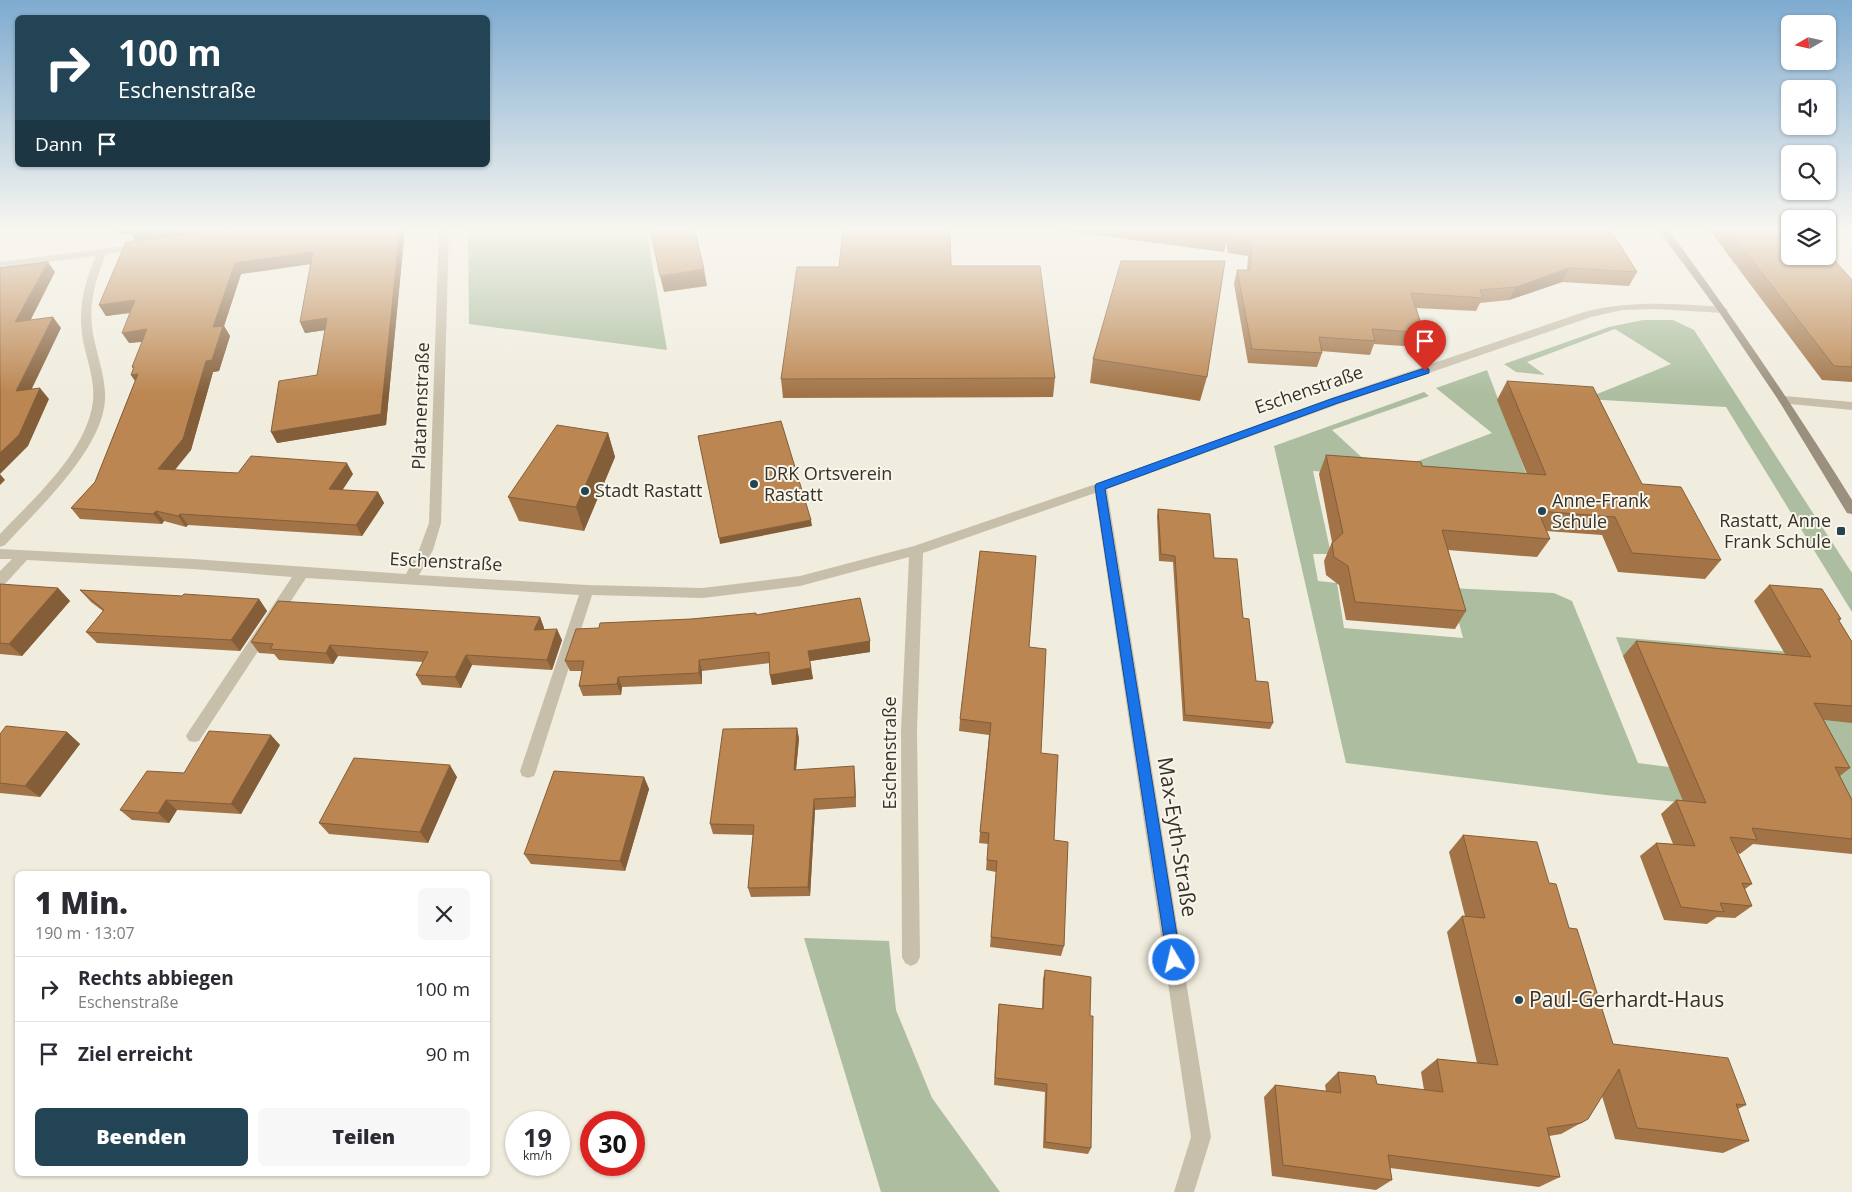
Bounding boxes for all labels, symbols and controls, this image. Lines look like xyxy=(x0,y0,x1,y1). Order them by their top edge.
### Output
north arrow xyxy=(1781,15,1836,70)
map controls xyxy=(1781,15,1836,265)
text: 100 m xyxy=(118,29,222,76)
icon: right xyxy=(35,35,100,100)
text: Eschenstraße xyxy=(118,74,256,104)
button: sound xyxy=(1781,80,1836,135)
icon: arrive xyxy=(93,130,121,158)
text: Dann xyxy=(35,131,83,157)
button: search xyxy=(1781,145,1836,200)
button: layers xyxy=(1781,210,1836,265)
pin xyxy=(1404,320,1446,371)
icon: arrive xyxy=(1411,327,1439,355)
street label: Platanenstraße xyxy=(406,342,434,470)
street label: Eschenstraße xyxy=(1251,359,1366,419)
place label: DRK Ortsverein Rastatt xyxy=(764,461,892,506)
place label: Stadt Rastatt xyxy=(595,478,702,502)
marker: DRK Ortsverein Rastatt xyxy=(748,478,760,490)
marker: Stadt Rastatt xyxy=(579,485,591,497)
place label: Anne-Frank Schule xyxy=(1552,488,1649,533)
marker: Anne-Frank Schule xyxy=(1536,505,1548,517)
place label: Rastatt, Anne Frank Schule xyxy=(1719,508,1831,553)
marker: Rastatt, Anne Frank Schule xyxy=(1835,525,1847,537)
street label: Eschenstraße xyxy=(389,546,503,576)
street label: Eschenstraße xyxy=(877,696,901,810)
street label: Max-Eyth-Straße xyxy=(1152,755,1204,919)
text: 1 Min. xyxy=(35,882,128,923)
button: close xyxy=(418,888,470,940)
text: 190 m · 13:07 xyxy=(35,922,135,944)
position arrow xyxy=(1147,933,1199,985)
text: Rechts abbiegen xyxy=(78,965,234,991)
icon: right xyxy=(35,975,63,1003)
text: 100 m xyxy=(415,976,470,1002)
place label: Paul-Gerhardt-Haus xyxy=(1529,985,1724,1013)
text: Eschenstraße xyxy=(78,991,179,1013)
marker: Paul-Gerhardt-Haus xyxy=(1513,994,1525,1006)
icon: arrive xyxy=(35,1040,63,1068)
text: Ziel erreicht xyxy=(78,1041,193,1067)
text: 90 m xyxy=(426,1041,470,1067)
button: Beenden xyxy=(35,1108,248,1166)
button: Teilen xyxy=(258,1108,470,1166)
speed limit sign: 30 xyxy=(580,1111,645,1176)
text: 19 xyxy=(523,1120,552,1154)
text: km/h xyxy=(523,1147,552,1164)

